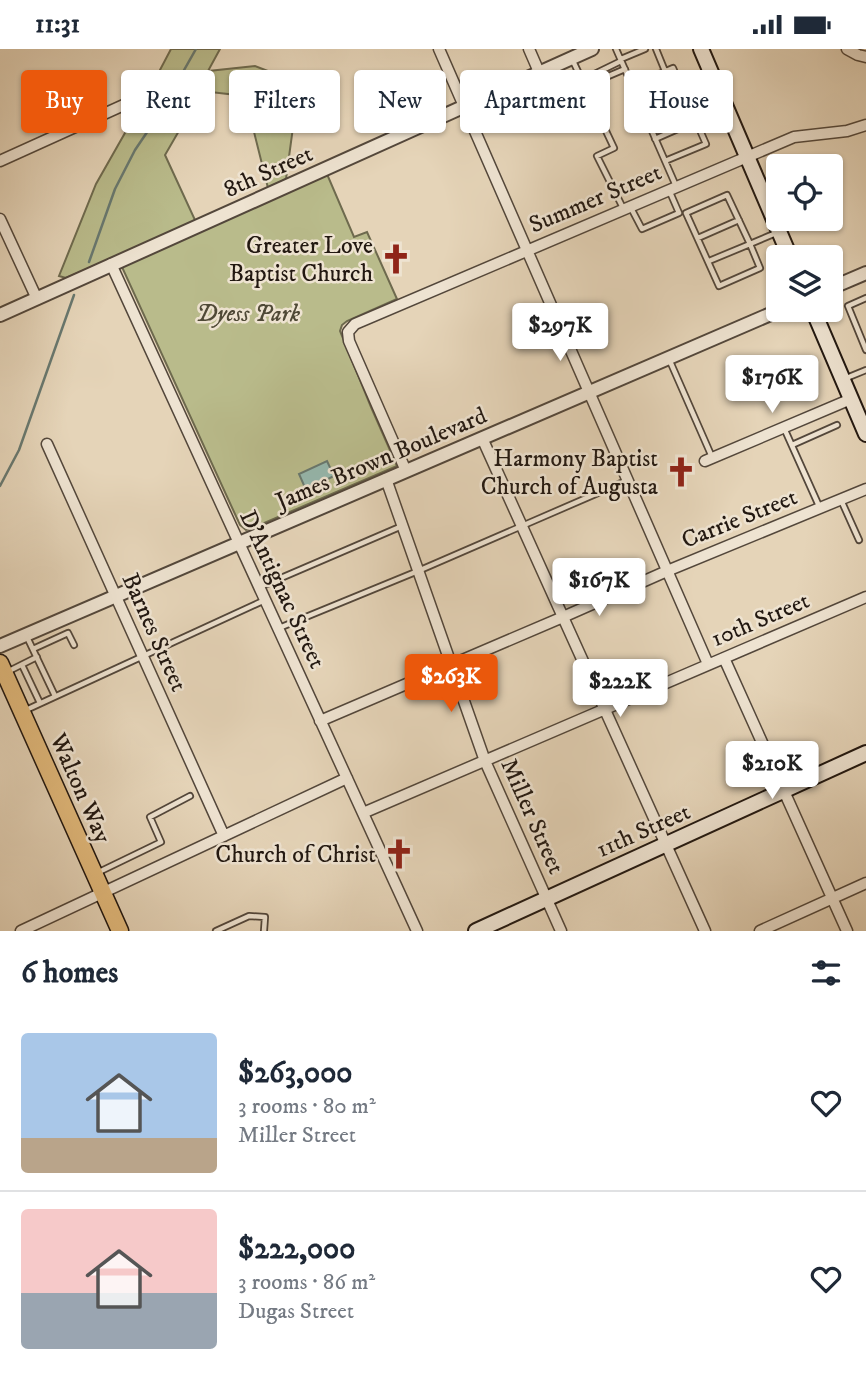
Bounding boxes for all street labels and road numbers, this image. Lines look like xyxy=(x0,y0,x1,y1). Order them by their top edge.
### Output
street label: 8th Street xyxy=(219,139,318,205)
street label: Summer Street xyxy=(525,157,666,240)
street label: James Brown Boulevard xyxy=(270,401,491,518)
street label: Carrie Street xyxy=(677,482,802,556)
street label: D'Antignac Street xyxy=(232,505,332,674)
street label: Barnes Street xyxy=(115,568,194,697)
street label: 10th Street xyxy=(707,586,814,654)
street label: Walton Way xyxy=(42,728,118,848)
street label: Miller Street xyxy=(493,754,571,879)
street label: 11th Street xyxy=(592,797,695,865)

